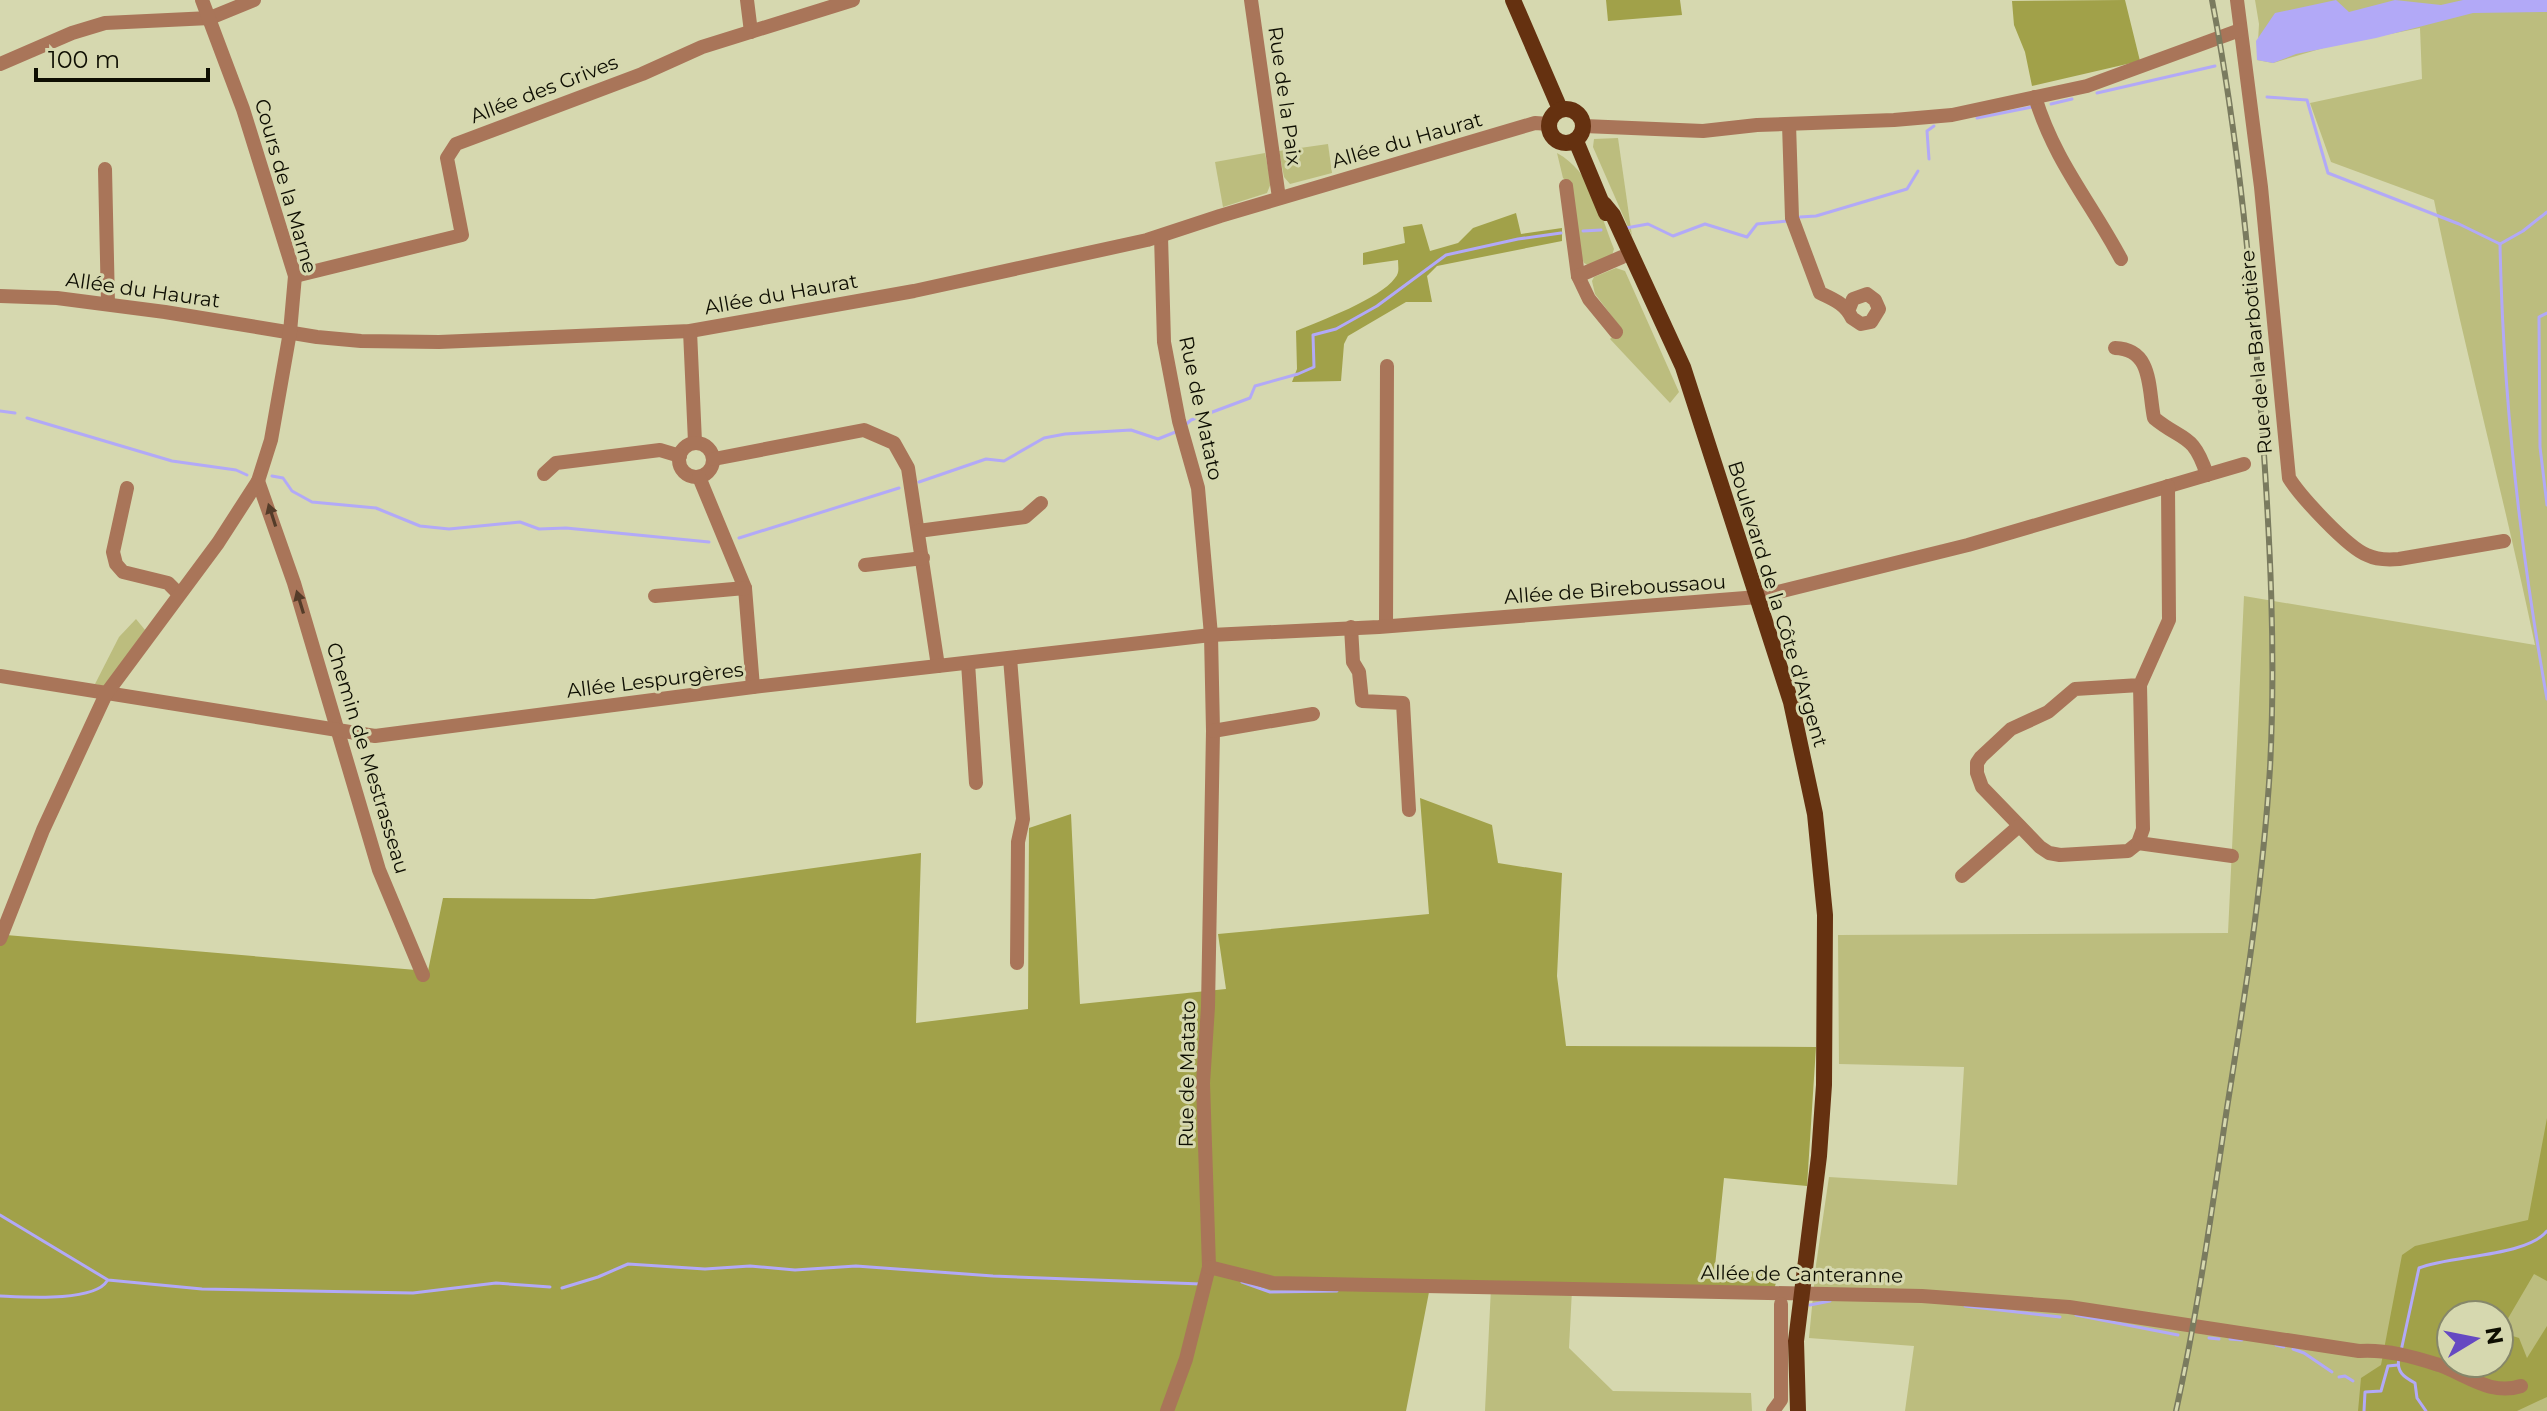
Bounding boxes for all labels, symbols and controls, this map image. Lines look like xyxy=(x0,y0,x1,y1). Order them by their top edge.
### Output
street label: Rue de la Paix xyxy=(1263,25,1307,168)
scale bar xyxy=(36,32,208,82)
text: 100 m xyxy=(48,45,120,74)
street label: Allée des Grives xyxy=(467,50,621,128)
street label: Cours de la Marne xyxy=(250,96,322,276)
street label: Allée du Haurat xyxy=(1329,107,1485,173)
street label: Rue de la Barbotière xyxy=(2235,249,2277,455)
street label: Allée du Haurat xyxy=(64,267,222,313)
street label: Allée du Haurat xyxy=(702,269,860,319)
street label: Rue de Matato xyxy=(1174,334,1228,482)
street label: Boulevard de la Côte d'Argent xyxy=(1723,458,1833,750)
one-way arrow xyxy=(265,503,277,527)
street label: Allée de Bireboussaou xyxy=(1503,569,1727,609)
one-way arrow xyxy=(293,589,306,613)
street label: Chemin de Mestrasseau xyxy=(321,639,415,877)
street label: Allée Lespurgères xyxy=(565,657,745,703)
street label: Rue de Matato xyxy=(1174,1000,1200,1148)
street label: Allée de Canteranne xyxy=(1700,1260,1904,1288)
north arrow xyxy=(2435,1299,2515,1379)
text: N xyxy=(2479,1325,2509,1347)

